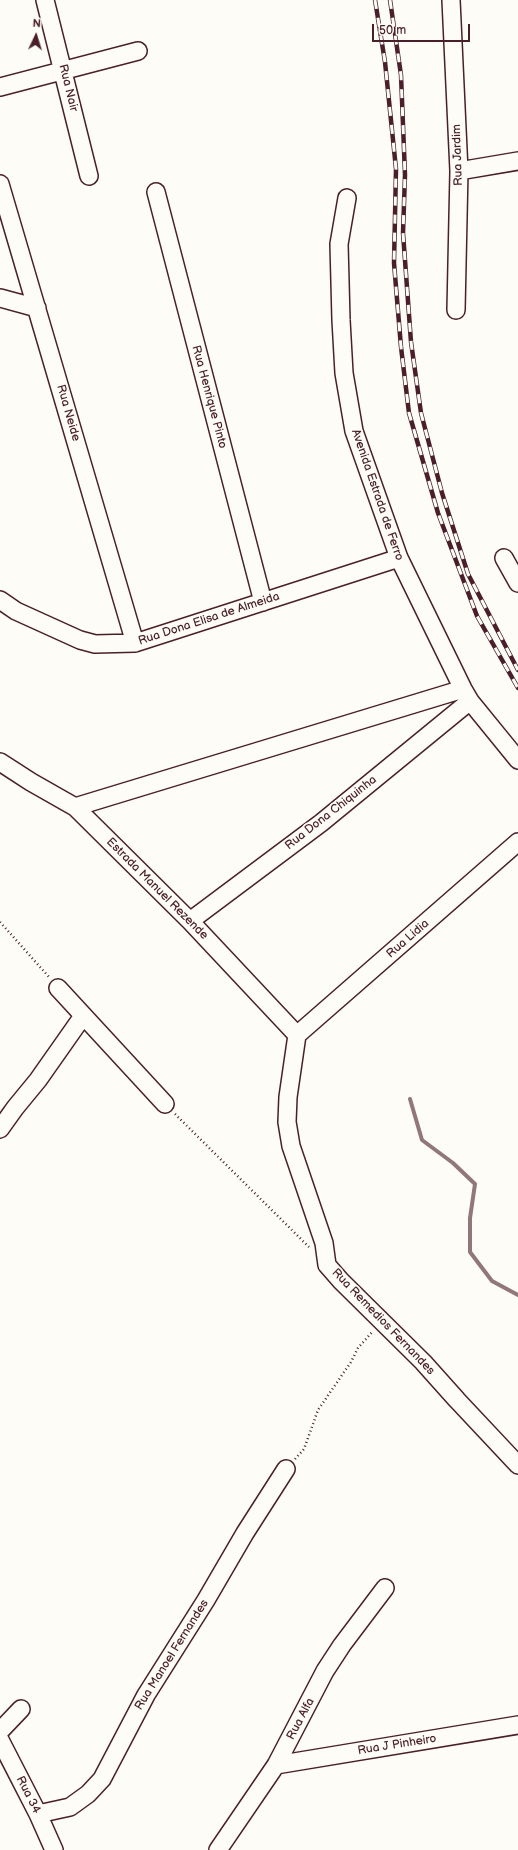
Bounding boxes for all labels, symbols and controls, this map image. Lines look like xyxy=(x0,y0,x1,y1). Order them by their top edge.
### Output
north arrow xyxy=(16,16,56,56)
scale bar xyxy=(374,16,472,42)
text: N xyxy=(32,17,41,30)
text: 50 m xyxy=(379,23,406,38)
street label: Rua Nair xyxy=(55,63,81,113)
street label: Rua Jardim xyxy=(450,124,466,186)
street label: Rua Henrique Pinto xyxy=(188,344,230,450)
street label: Rua Neide xyxy=(53,383,83,443)
street label: Avenida Estrada de Ferro xyxy=(348,427,406,563)
street label: Rua Dona Elisa de Almeida xyxy=(137,589,281,649)
street label: Rua Dona Chiquinha xyxy=(282,773,380,853)
street label: Estrada Manuel Rezende xyxy=(103,835,211,943)
street label: Rua Lidia xyxy=(384,917,432,961)
street label: Rua Remedios Fernandes xyxy=(328,1266,438,1378)
street label: Rua Manoel Fernandes xyxy=(132,1597,212,1713)
street label: Rua Alfa xyxy=(284,1696,318,1742)
street label: Rua J Pinheiro xyxy=(357,1732,437,1758)
street label: Rua 34 xyxy=(13,1774,43,1816)

